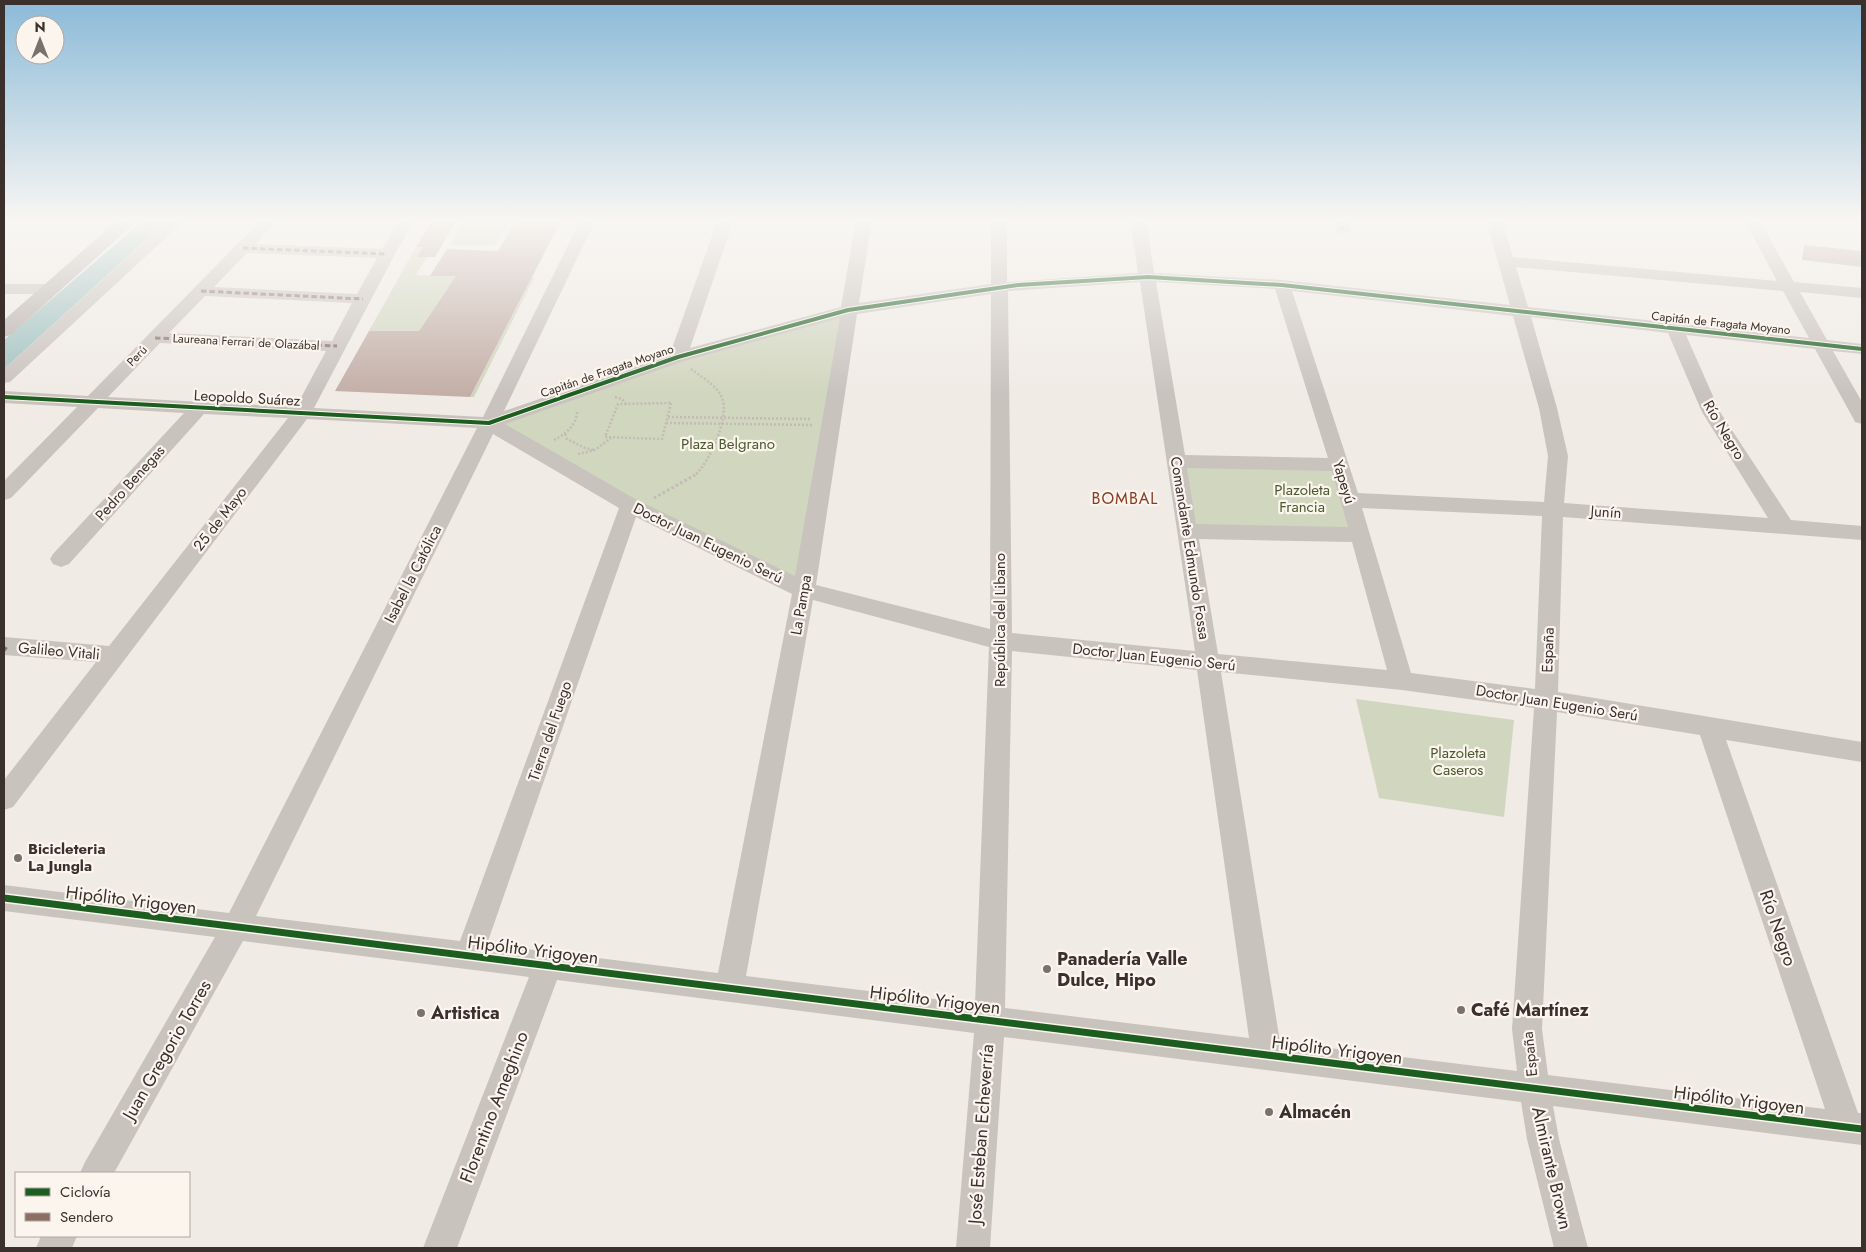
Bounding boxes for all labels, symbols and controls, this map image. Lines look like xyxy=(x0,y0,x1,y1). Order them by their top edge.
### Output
north arrow xyxy=(15,15,65,65)
text: N xyxy=(34,17,46,37)
street label: Capitán de Fragata Moyano xyxy=(1651,307,1792,339)
street label: Laureana Ferrari de Olazábal xyxy=(172,329,320,355)
street label: Capitán de Fragata Moyano xyxy=(538,340,676,402)
street label: Perú xyxy=(123,342,151,370)
street label: Leopoldo Suárez xyxy=(193,384,301,412)
street label: Río Negro xyxy=(1698,396,1750,464)
park label: Plaza Belgrano xyxy=(681,433,775,455)
street label: Pedro Benegas xyxy=(90,440,170,526)
street label: Comandante Edmundo Fossa xyxy=(1165,455,1215,641)
street label: Yapeyú xyxy=(1327,457,1361,507)
park label: Plazoleta Francia xyxy=(1274,479,1330,518)
street label: 25 de Mayo xyxy=(188,482,252,556)
district label: BOMBAL xyxy=(1092,487,1158,510)
street label: Doctor Juan Eugenio Serú xyxy=(630,497,786,589)
street label: Junín xyxy=(1588,500,1622,524)
street label: Isabel la Católica xyxy=(379,521,447,627)
street label: República del Libano xyxy=(989,553,1011,687)
street label: La Pampa xyxy=(785,573,817,637)
street label: España xyxy=(1536,627,1560,673)
street label: Galileo Vitali xyxy=(17,636,101,666)
street label: Doctor Juan Eugenio Serú xyxy=(1071,637,1237,677)
street label: Tierra del Fuego xyxy=(523,678,577,784)
street label: Doctor Juan Eugenio Serú xyxy=(1474,679,1640,727)
park label: Plazoleta Caseros xyxy=(1430,742,1486,781)
place label: Bicicleteria La Jungla xyxy=(28,838,105,877)
marker: Bicicleteria La Jungla xyxy=(12,852,24,864)
street label: Hipólito Yrigoyen xyxy=(64,879,198,921)
street label: Río Negro xyxy=(1753,886,1803,970)
street label: Hipólito Yrigoyen xyxy=(466,929,600,971)
place label: Panadería Valle Dulce, Hipo xyxy=(1057,946,1187,993)
marker: Panadería Valle Dulce, Hipo xyxy=(1041,963,1053,975)
street label: Juan Gregorio Torres xyxy=(115,975,218,1126)
street label: Hipólito Yrigoyen xyxy=(868,979,1002,1021)
place label: Café Martínez xyxy=(1471,997,1589,1023)
place label: Artistica xyxy=(430,1000,500,1026)
marker: Café Martínez xyxy=(1455,1004,1467,1016)
marker: Artistica xyxy=(415,1007,427,1019)
street label: Florentino Ameghino xyxy=(453,1027,535,1186)
street label: Hipólito Yrigoyen xyxy=(1270,1029,1404,1071)
street label: España xyxy=(1517,1030,1543,1078)
street label: José Esteban Echeverría xyxy=(962,1043,1000,1227)
street label: Hipólito Yrigoyen xyxy=(1672,1079,1806,1121)
place label: Almacén xyxy=(1278,1099,1351,1125)
street label: Almirante Brown xyxy=(1525,1104,1579,1232)
marker: Almacén xyxy=(1263,1106,1275,1118)
legend xyxy=(15,1172,190,1237)
text: Ciclovía xyxy=(60,1181,110,1203)
text: Sendero xyxy=(60,1206,113,1228)

